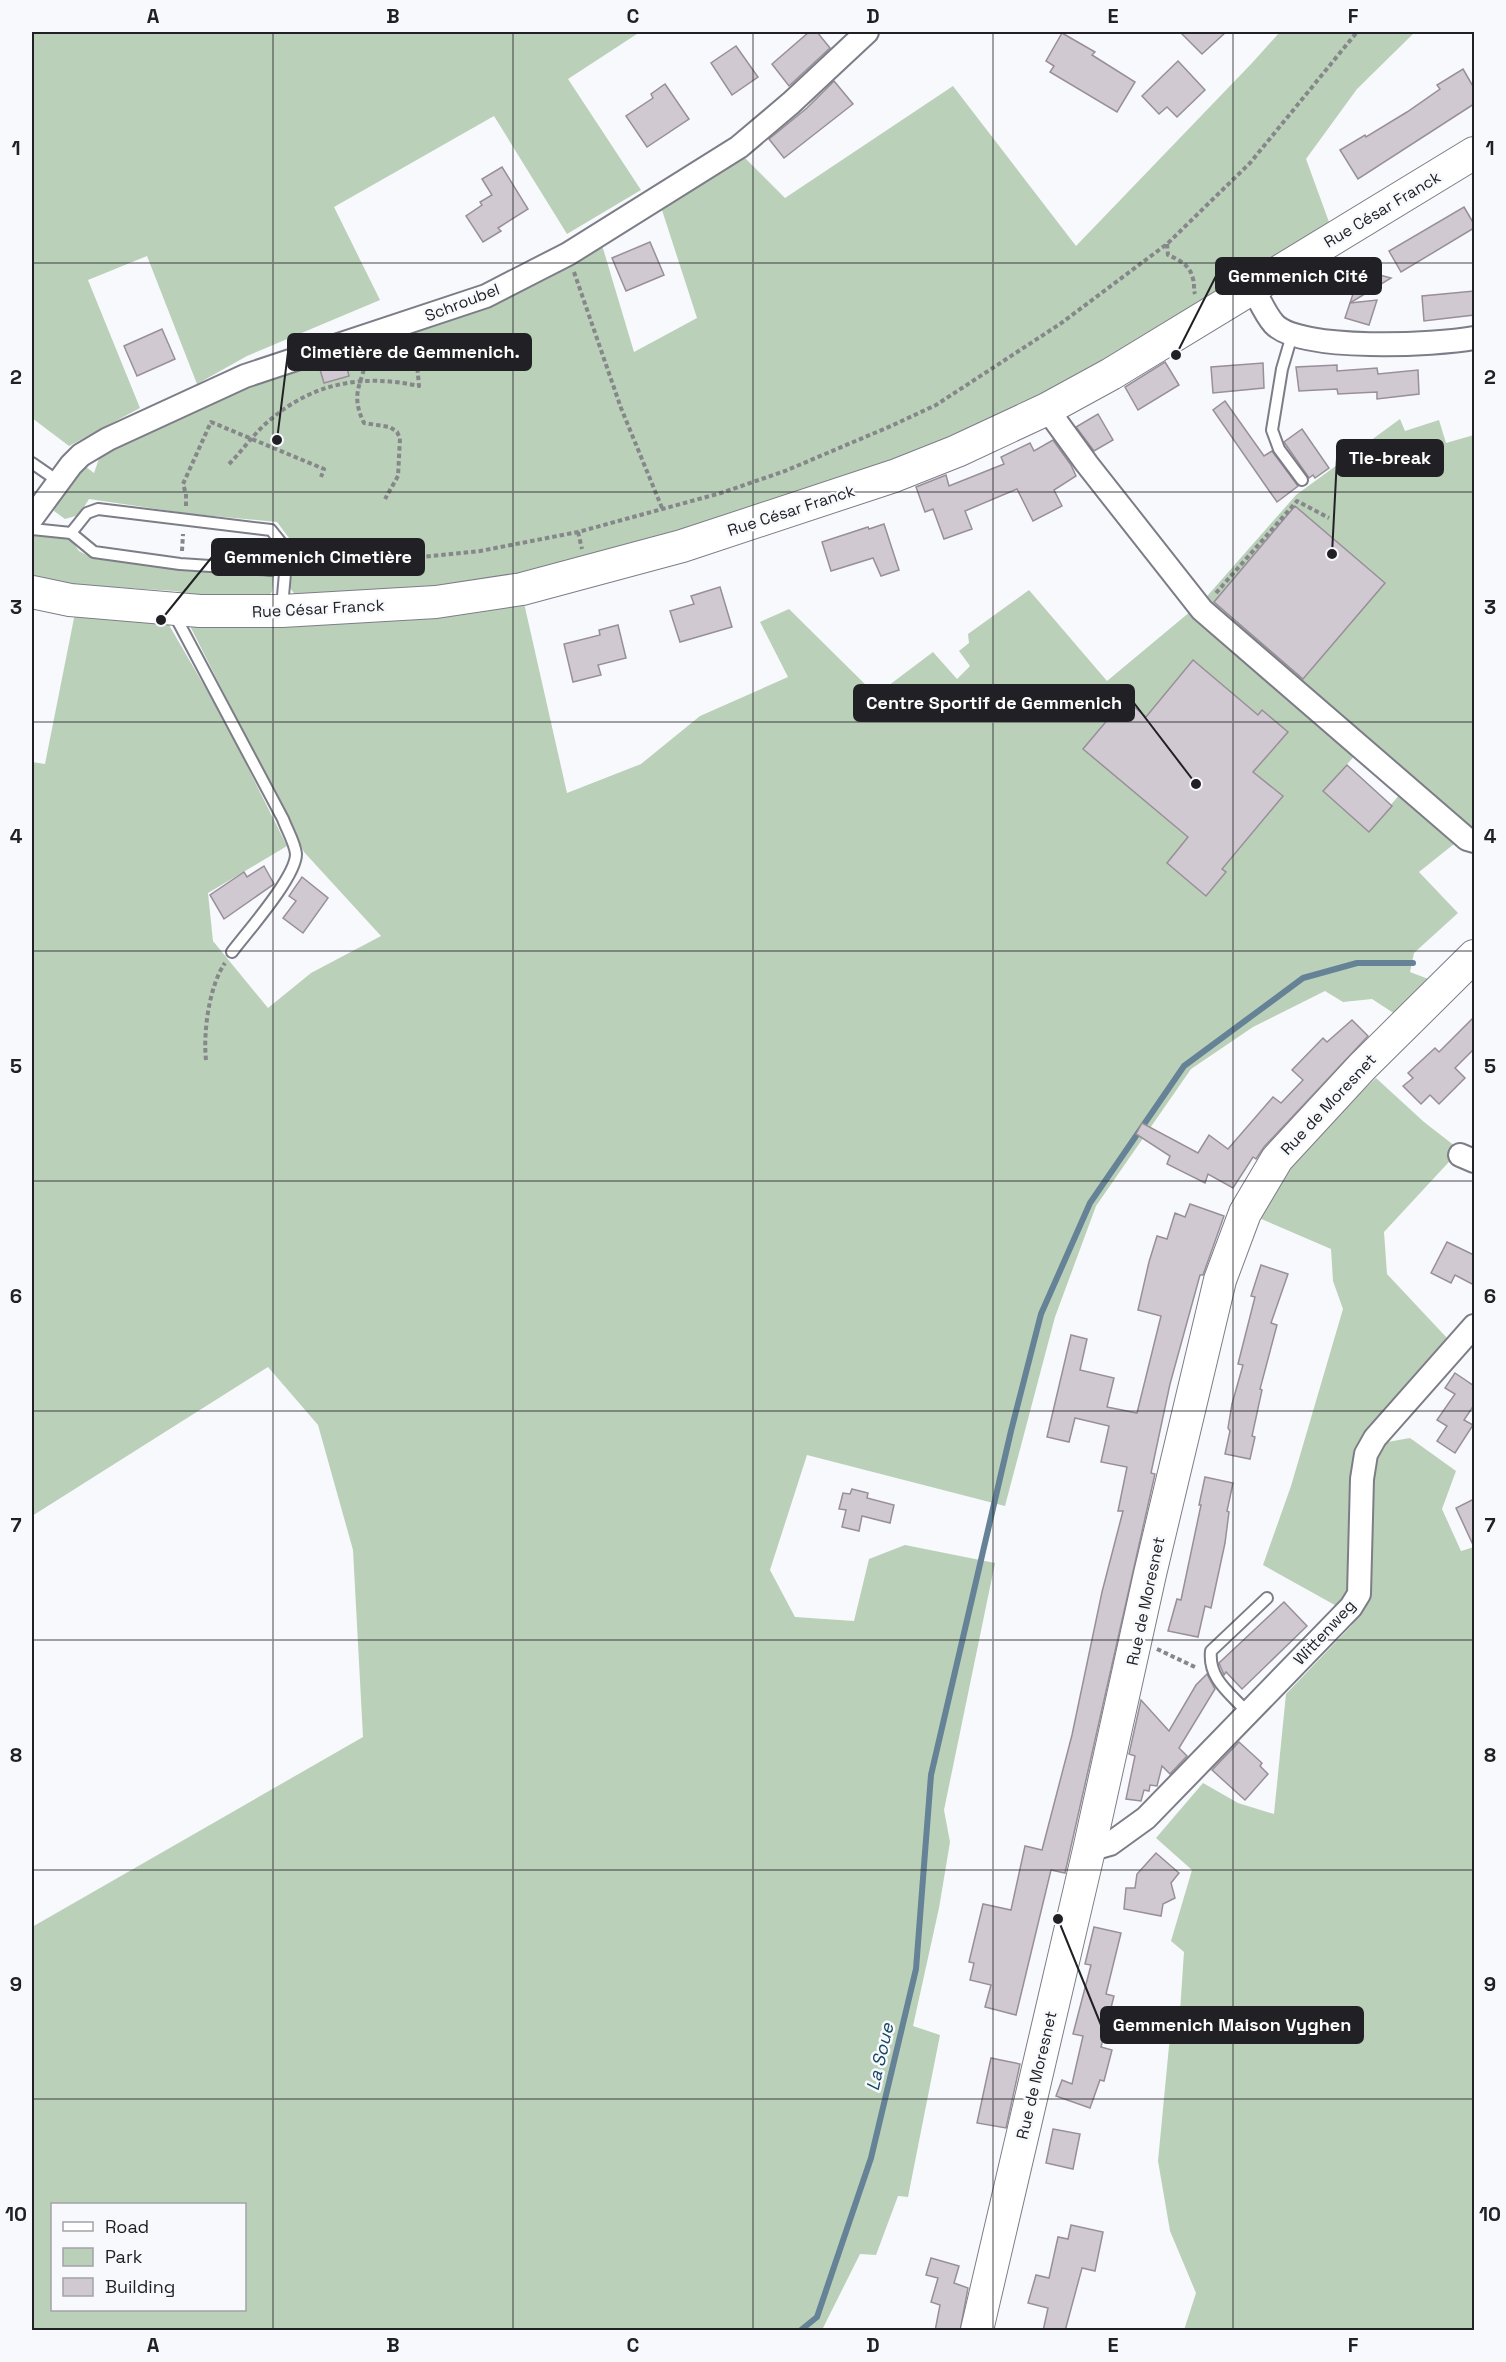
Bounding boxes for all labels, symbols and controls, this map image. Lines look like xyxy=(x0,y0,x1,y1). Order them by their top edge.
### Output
text: A xyxy=(147,3,160,29)
text: B xyxy=(386,3,400,29)
text: C xyxy=(627,3,640,29)
text: D xyxy=(866,3,880,29)
text: E xyxy=(1107,3,1119,29)
text: F xyxy=(1348,3,1359,29)
text: 1 xyxy=(11,135,21,161)
text: 1 xyxy=(1485,135,1495,161)
street label: Rue César Franck xyxy=(1320,166,1445,253)
callout: Gemmenich Cité xyxy=(1216,258,1381,294)
text: Gemmenich Cité xyxy=(1228,264,1368,287)
street label: Schroubel xyxy=(422,279,502,326)
callout: Cimetière de Gemmenich. xyxy=(288,334,531,370)
text: Cimetière de Gemmenich. xyxy=(300,340,520,363)
text: 2 xyxy=(10,364,22,390)
text: 2 xyxy=(1484,364,1496,390)
callout: Tie-break xyxy=(1337,440,1443,476)
text: Tie-break xyxy=(1349,446,1431,469)
street label: Rue César Franck xyxy=(725,480,858,541)
callout: Gemmenich Cimetière xyxy=(212,539,424,575)
text: Gemmenich Cimetière xyxy=(224,545,412,568)
text: 3 xyxy=(10,594,22,620)
text: 3 xyxy=(1484,594,1496,620)
street label: Rue César Franck xyxy=(251,595,385,622)
callout: Centre Sportif de Gemmenich xyxy=(854,685,1134,721)
text: Centre Sportif de Gemmenich xyxy=(866,691,1122,714)
text: 4 xyxy=(10,823,23,849)
text: 4 xyxy=(1484,823,1497,849)
street label: Rue de Moresnet xyxy=(1276,1049,1381,1159)
text: 5 xyxy=(10,1053,22,1079)
text: 5 xyxy=(1484,1053,1496,1079)
text: 6 xyxy=(10,1283,22,1309)
text: 6 xyxy=(1484,1283,1496,1309)
text: 7 xyxy=(10,1512,22,1538)
text: 7 xyxy=(1484,1512,1496,1538)
street label: Rue de Moresnet xyxy=(1122,1535,1169,1667)
street label: Wittenweg xyxy=(1289,1595,1360,1670)
text: 8 xyxy=(10,1742,22,1768)
text: 8 xyxy=(1484,1742,1496,1768)
text: 9 xyxy=(10,1971,22,1997)
text: 9 xyxy=(1484,1971,1496,1997)
callout: Gemmenich Maison Vyghen xyxy=(1101,2007,1363,2043)
street label: Rue de Moresnet xyxy=(1012,2009,1061,2141)
text: Gemmenich Maison Vyghen xyxy=(1113,2013,1351,2036)
water label: La Soue xyxy=(861,2020,899,2093)
text: 10 xyxy=(5,2201,27,2227)
text: 10 xyxy=(1479,2201,1501,2227)
legend xyxy=(51,2203,246,2311)
text: Road xyxy=(105,2215,149,2238)
text: Park xyxy=(105,2245,143,2268)
text: Building xyxy=(105,2275,175,2298)
text: A xyxy=(147,2332,160,2358)
text: B xyxy=(386,2332,400,2358)
text: C xyxy=(627,2332,640,2358)
text: D xyxy=(866,2332,880,2358)
text: E xyxy=(1107,2332,1119,2358)
text: F xyxy=(1348,2332,1359,2358)

